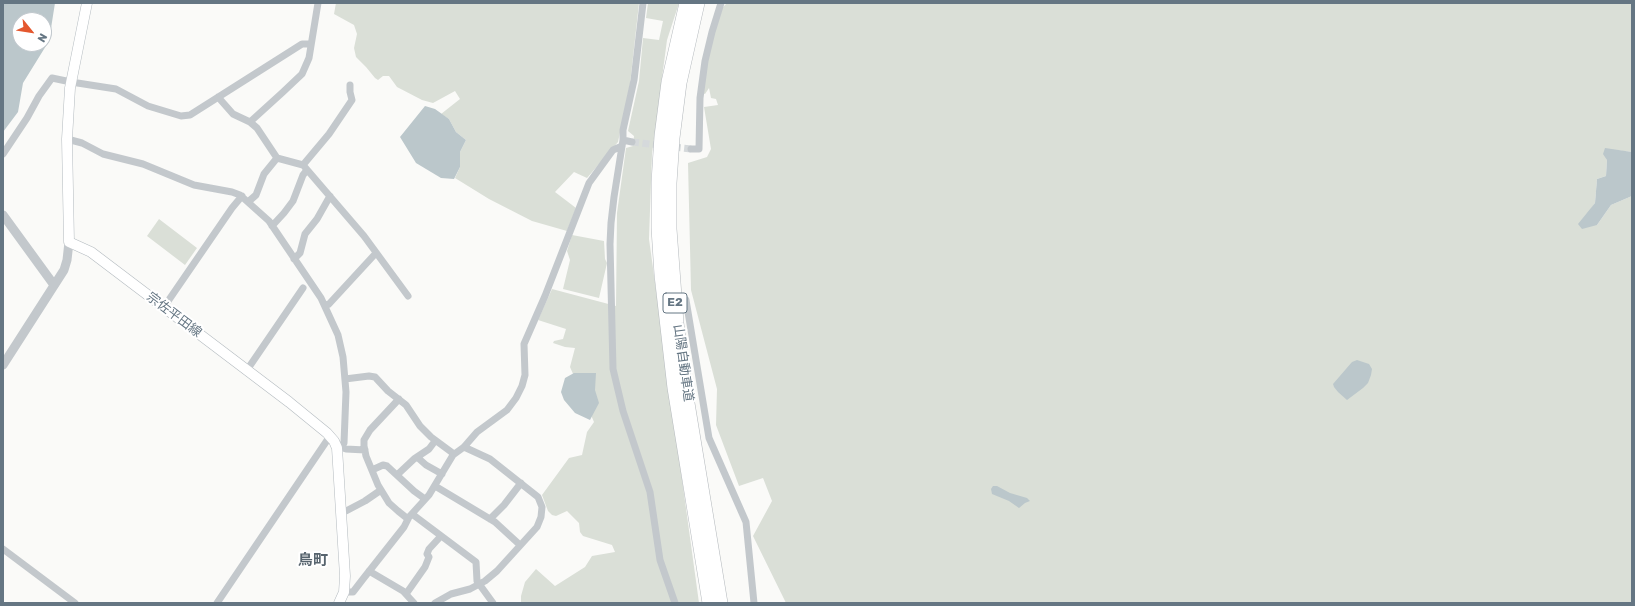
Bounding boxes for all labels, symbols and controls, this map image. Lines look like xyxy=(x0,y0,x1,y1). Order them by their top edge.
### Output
north arrow xyxy=(12,12,52,52)
text: N xyxy=(34,31,50,44)
street label: 宗佐平田線 xyxy=(143,289,205,341)
road number: E2 xyxy=(663,293,687,313)
street label: 山陽自動車道 xyxy=(670,323,696,403)
district label: 鳥町 xyxy=(298,552,328,570)

